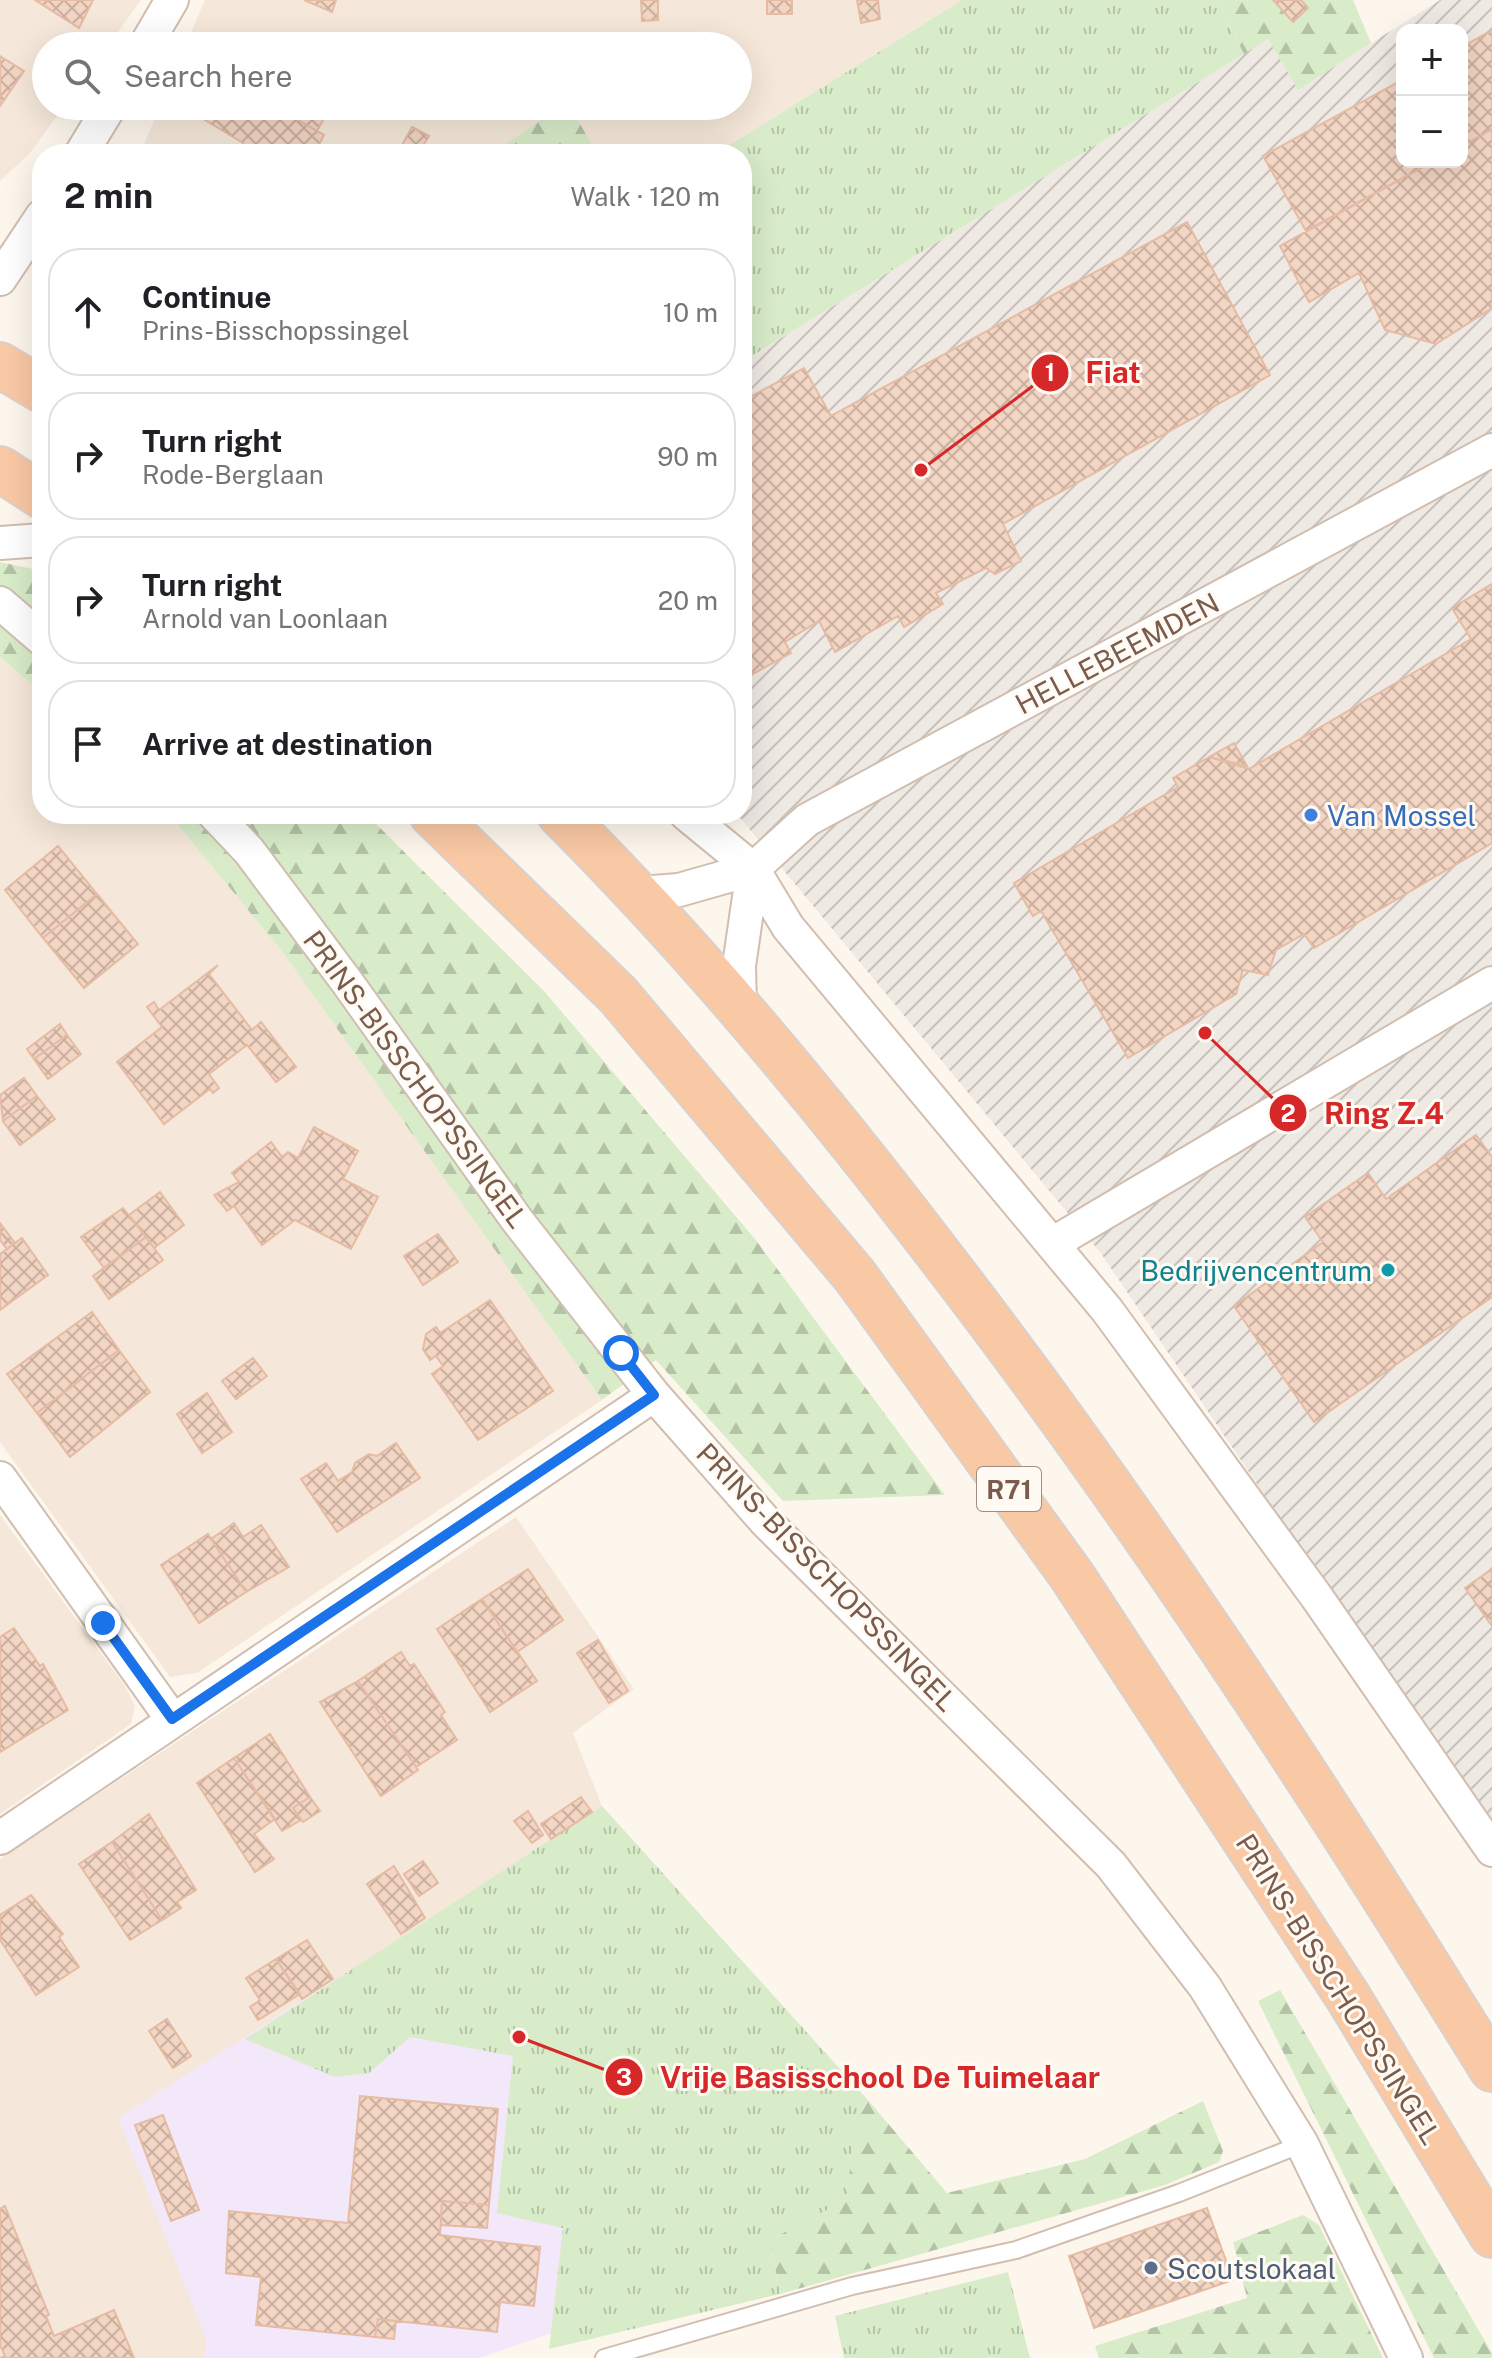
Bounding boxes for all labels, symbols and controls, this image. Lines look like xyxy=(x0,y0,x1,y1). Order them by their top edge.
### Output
map controls xyxy=(1396,24,1468,168)
button: + xyxy=(1396,24,1468,96)
search box xyxy=(32,32,752,120)
icon: search xyxy=(60,54,104,98)
text: Search here xyxy=(124,58,292,94)
button: − xyxy=(1396,96,1468,168)
text: 2 min xyxy=(64,176,153,216)
text: Walk · 120 m xyxy=(570,181,720,212)
text: Continue xyxy=(142,279,272,315)
icon: ahead xyxy=(66,290,110,334)
text: 10 m xyxy=(663,297,718,328)
text: Prins-Bisschopssingel xyxy=(142,315,410,346)
callout: Fiat xyxy=(1030,346,1157,400)
text: Fiat xyxy=(1085,354,1141,390)
text: 1 xyxy=(1045,358,1055,386)
text: Turn right xyxy=(142,423,282,459)
icon: right xyxy=(66,434,110,478)
text: 90 m xyxy=(657,441,718,472)
text: Rode-Berglaan xyxy=(142,459,324,490)
text: Turn right xyxy=(142,567,282,603)
icon: right xyxy=(66,578,110,622)
text: 20 m xyxy=(658,585,718,616)
street label: HELLEBEEMDEN xyxy=(1010,585,1224,721)
text: Arnold van Loonlaan xyxy=(142,603,388,634)
icon: arrive xyxy=(66,722,110,766)
text: Arrive at destination xyxy=(142,726,433,762)
place label: Van Mossel xyxy=(1327,799,1476,832)
marker: Van Mossel xyxy=(1302,806,1320,824)
street label: PRINS-BISSCHOPSSINGEL xyxy=(297,924,535,1234)
callout: Ring Z.4 xyxy=(1268,1086,1460,1140)
text: Ring Z.4 xyxy=(1324,1095,1444,1131)
text: 2 xyxy=(1280,1099,1296,1127)
place label: Bedrijvencentrum xyxy=(1140,1254,1372,1287)
marker: Bedrijvencentrum xyxy=(1379,1261,1397,1279)
route start xyxy=(603,1335,639,1371)
street label: PRINS-BISSCHOPSSINGEL xyxy=(690,1436,964,1718)
road number: R71 xyxy=(977,1467,1041,1511)
route end xyxy=(85,1605,121,1641)
street label: PRINS-BISSCHOPSSINGEL xyxy=(1230,1828,1448,2150)
callout: Vrije Basisschool De Tuimelaar xyxy=(604,2050,1116,2104)
text: Vrije Basisschool De Tuimelaar xyxy=(660,2059,1100,2095)
text: 3 xyxy=(616,2063,632,2091)
place label: Scoutslokaal xyxy=(1167,2252,1336,2285)
marker: Scoutslokaal xyxy=(1142,2259,1160,2277)

